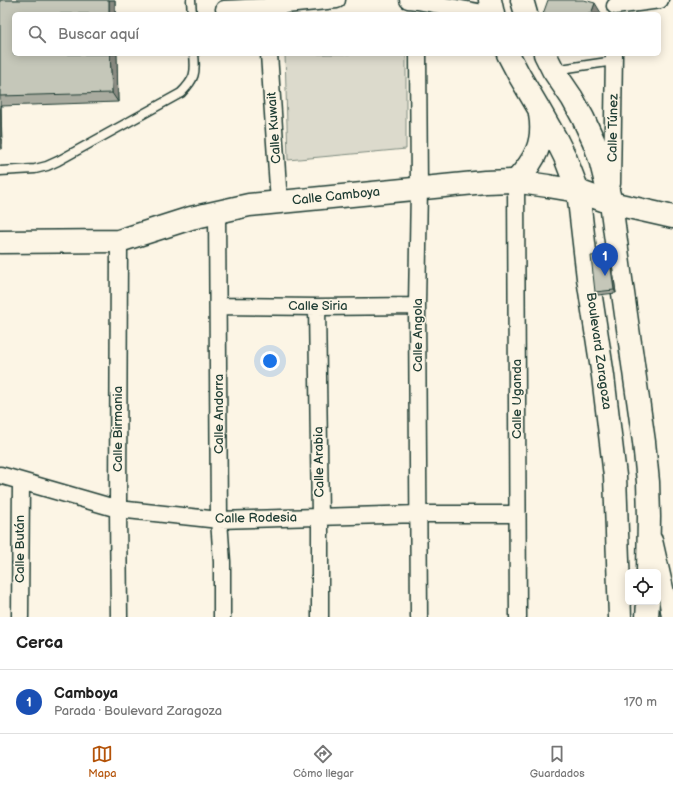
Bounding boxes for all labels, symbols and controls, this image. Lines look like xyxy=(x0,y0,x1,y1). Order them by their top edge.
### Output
search box xyxy=(12,12,661,56)
icon: search xyxy=(26,23,48,45)
text: Buscar aquí xyxy=(58,25,139,44)
street label: Calle Kuwait xyxy=(264,92,284,164)
street label: Calle Túnez xyxy=(604,93,622,162)
street label: Calle Camboya xyxy=(291,183,381,209)
pin: 1 xyxy=(592,243,618,276)
street label: Boulevard Zaragoza xyxy=(583,291,615,411)
street label: Calle Siria xyxy=(288,298,348,314)
street label: Calle Angola xyxy=(410,298,426,372)
your location xyxy=(260,351,280,371)
street label: Calle Uganda xyxy=(509,359,525,439)
street label: Calle Andorra xyxy=(211,374,227,454)
street label: Calle Birmania xyxy=(110,386,126,472)
street label: Calle Arabia xyxy=(310,426,328,498)
street label: Calle Rodesia xyxy=(215,509,297,527)
street label: Calle Bután xyxy=(12,515,28,583)
map controls xyxy=(625,569,661,605)
button: locate xyxy=(625,569,661,605)
text: Cerca xyxy=(16,633,63,653)
text: Camboya xyxy=(54,684,118,703)
text: 1 xyxy=(26,694,32,710)
text: 170 m xyxy=(624,694,657,710)
text: Parada · Boulevard Zaragoza xyxy=(54,703,222,719)
tab: Mapa xyxy=(88,743,117,780)
tab: Cómo llegar xyxy=(293,743,353,780)
tab: Guardados xyxy=(530,743,585,780)

